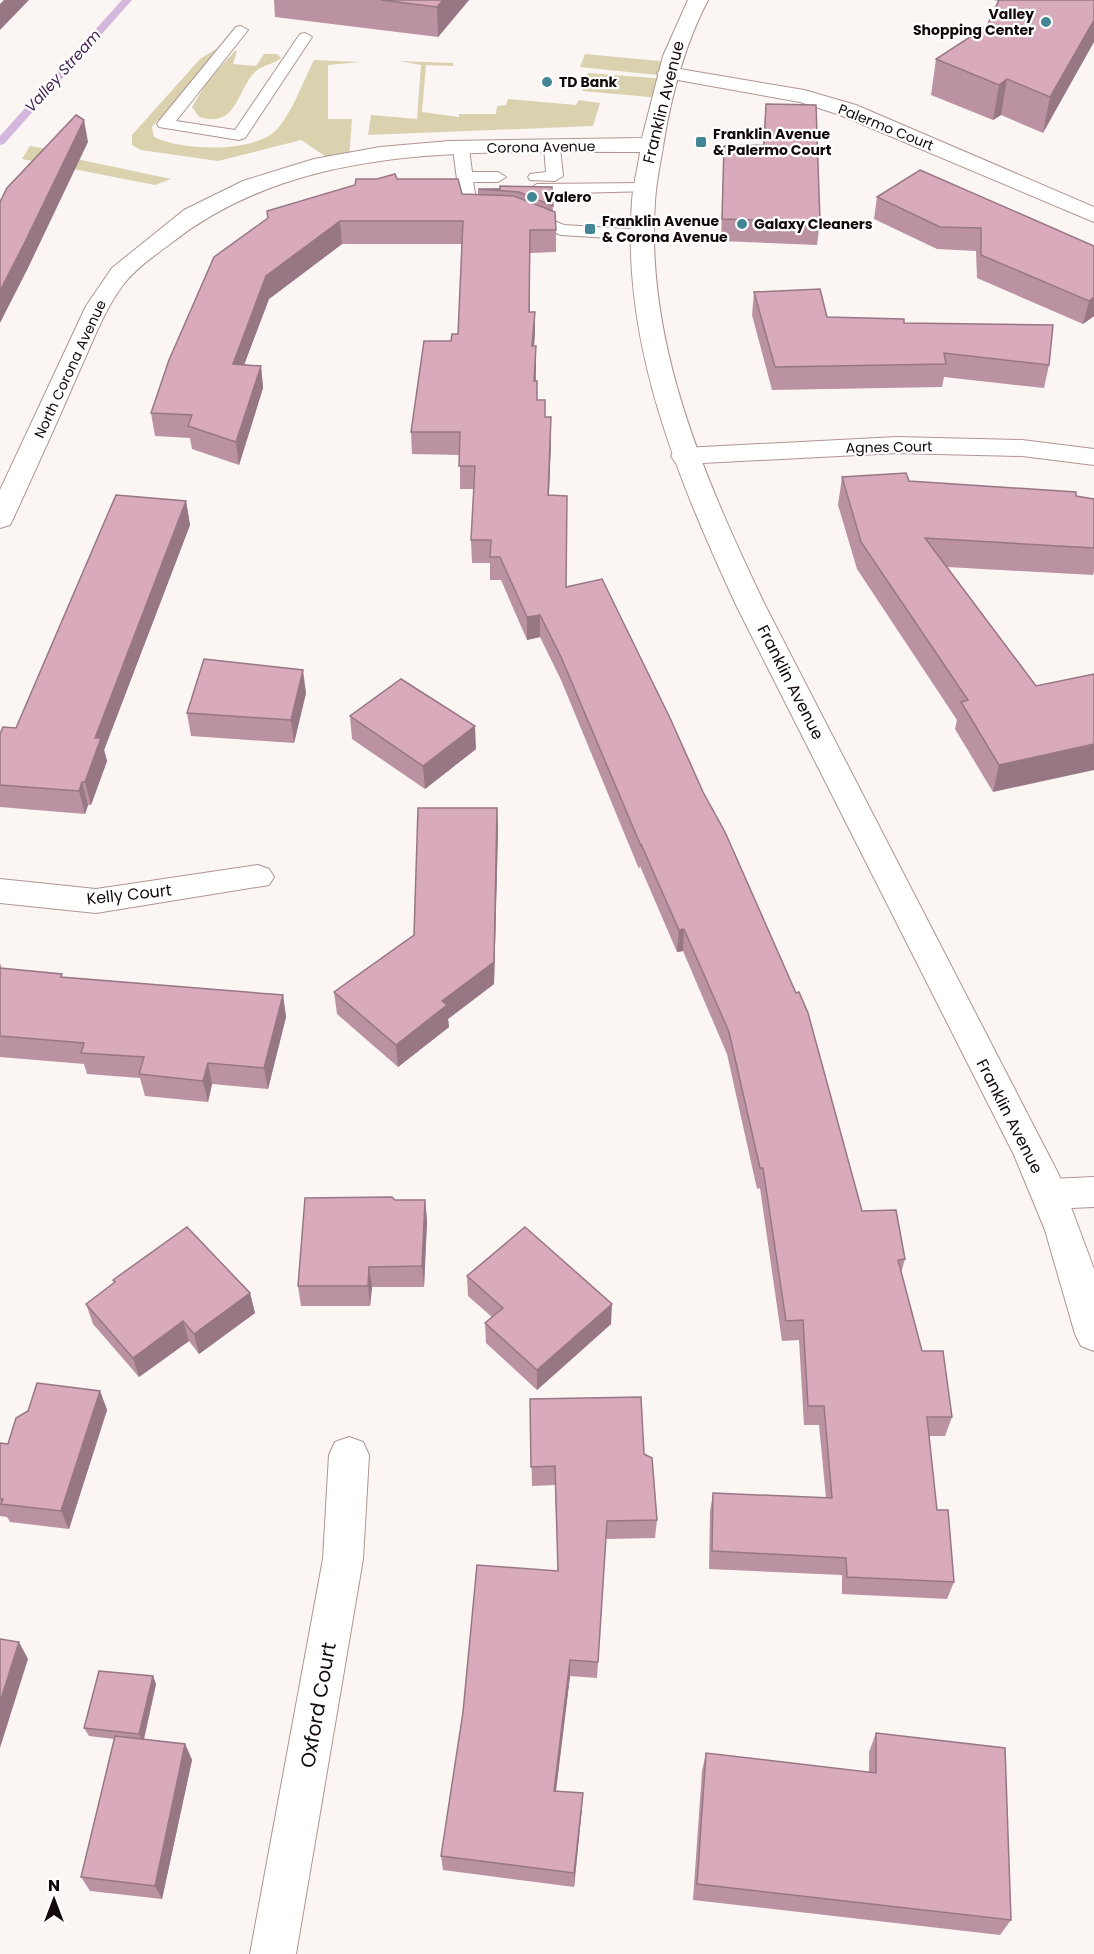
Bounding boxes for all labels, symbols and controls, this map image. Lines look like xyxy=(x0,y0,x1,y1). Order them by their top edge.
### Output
place label: Valley Shopping Center xyxy=(913,4,1034,40)
marker: Valley Shopping Center xyxy=(1039,15,1053,29)
water label: Valley Stream xyxy=(20,25,105,117)
street label: Franklin Avenue xyxy=(637,38,690,166)
place label: TD Bank xyxy=(559,72,618,92)
marker: TD Bank xyxy=(540,75,554,89)
street label: Palermo Court xyxy=(835,99,937,155)
place label: Franklin Avenue & Palermo Court xyxy=(713,124,832,160)
marker: Franklin Avenue & Palermo Court xyxy=(694,135,708,149)
street label: Corona Avenue xyxy=(486,136,596,158)
place label: Valero xyxy=(544,187,591,207)
marker: Valero xyxy=(525,190,539,204)
place label: Franklin Avenue & Corona Avenue xyxy=(602,211,728,247)
place label: Galaxy Cleaners xyxy=(754,214,873,234)
marker: Galaxy Cleaners xyxy=(735,217,749,231)
marker: Franklin Avenue & Corona Avenue xyxy=(583,222,597,236)
street label: North Corona Avenue xyxy=(29,296,111,441)
street label: Agnes Court xyxy=(846,436,932,458)
street label: Franklin Avenue xyxy=(752,621,829,744)
street label: Kelly Court xyxy=(85,879,173,910)
street label: Franklin Avenue xyxy=(971,1055,1048,1178)
street label: Oxford Court xyxy=(293,1640,343,1770)
north arrow xyxy=(24,1870,84,1930)
text: N xyxy=(48,1874,60,1897)

